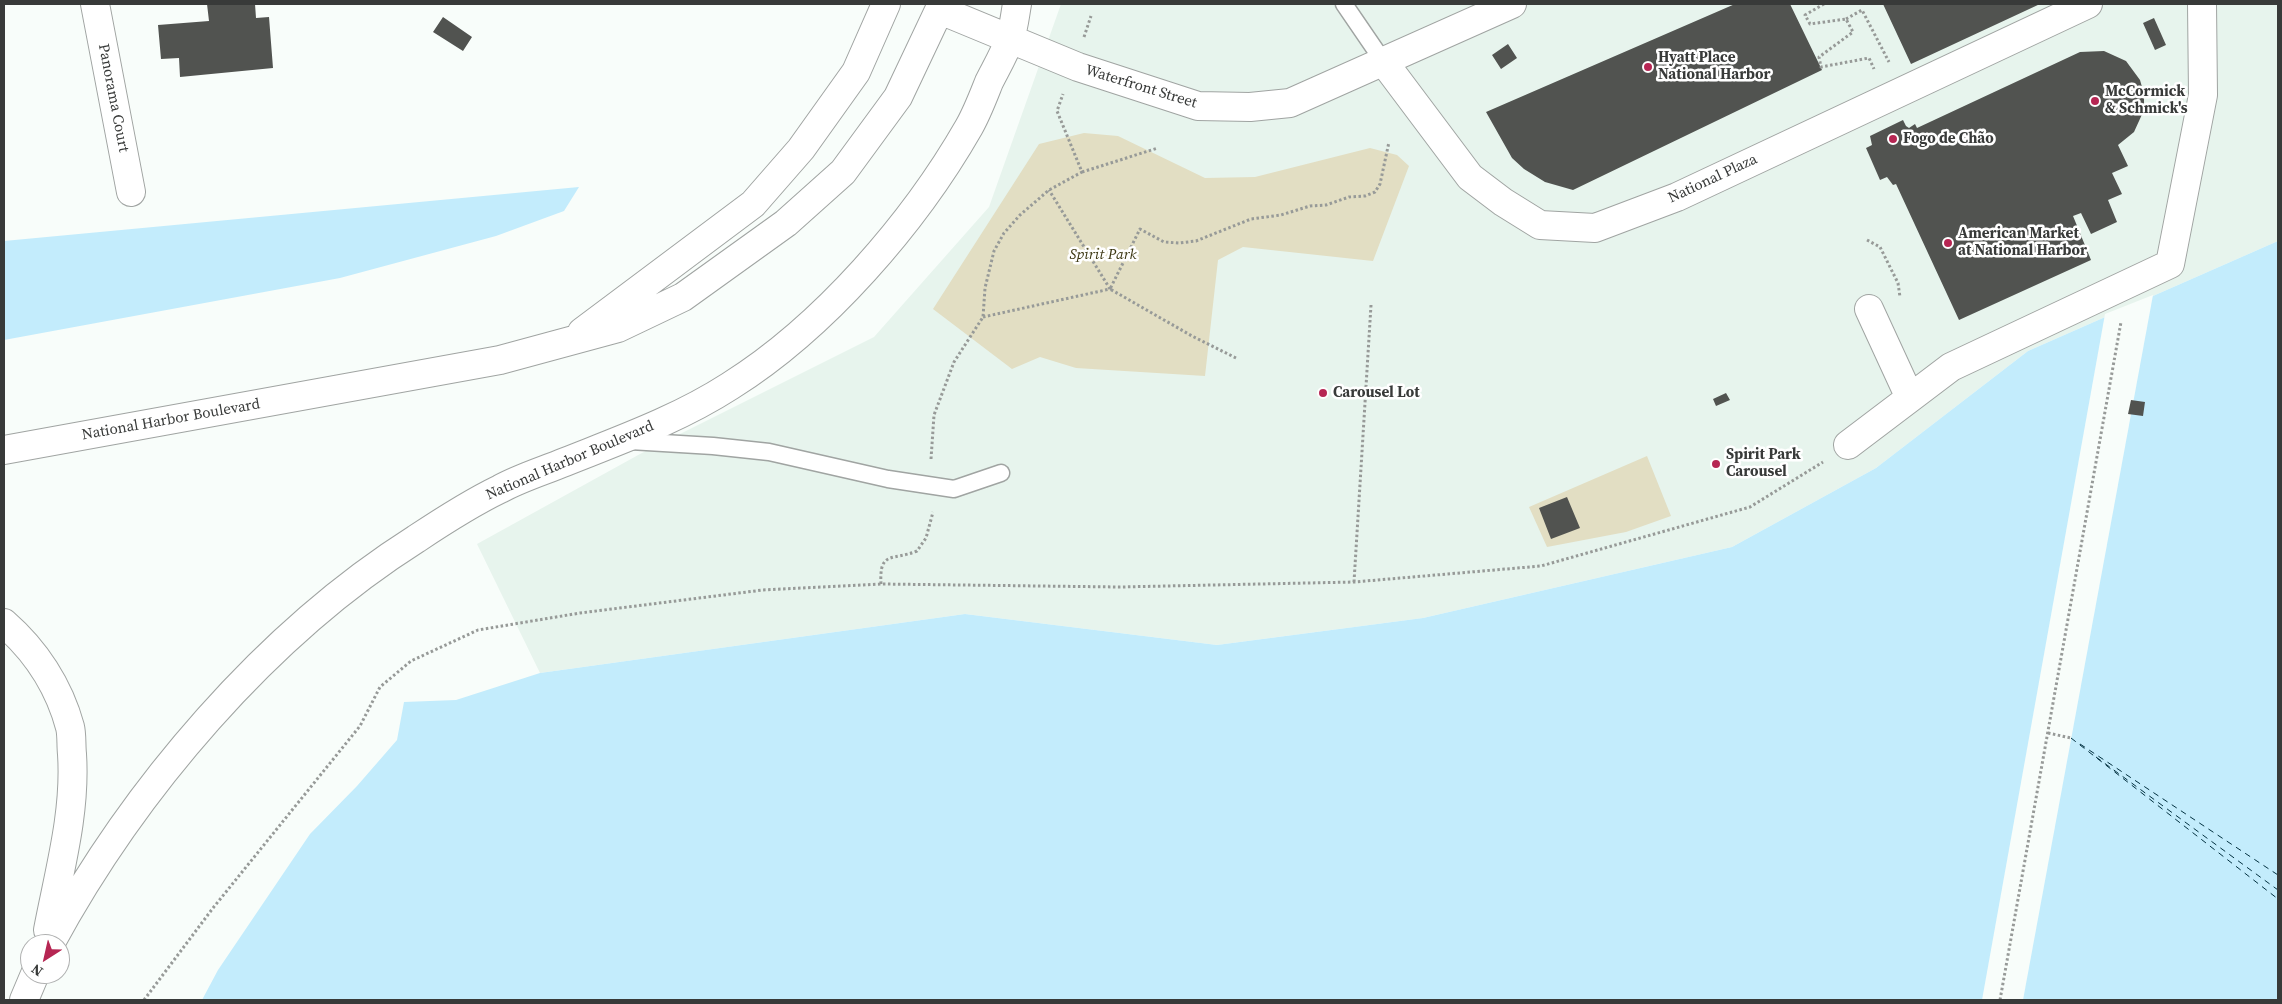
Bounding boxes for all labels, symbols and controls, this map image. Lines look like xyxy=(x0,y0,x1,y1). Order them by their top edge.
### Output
street label: Panorama Court xyxy=(94,42,132,154)
place label: Hyatt Place National Harbor xyxy=(1658,49,1770,84)
street label: Waterfront Street xyxy=(1083,61,1199,113)
marker: Hyatt Place National Harbor xyxy=(1642,61,1654,73)
place label: McCormick & Schmick's xyxy=(2105,83,2188,118)
marker: McCormick & Schmick's xyxy=(2089,95,2101,107)
place label: Fogo de Chão xyxy=(1903,130,1994,148)
marker: Fogo de Chão xyxy=(1887,133,1899,145)
street label: National Plaza xyxy=(1666,151,1760,207)
place label: American Market at National Harbor xyxy=(1958,225,2087,260)
marker: American Market at National Harbor xyxy=(1942,237,1954,249)
park label: Spirit Park xyxy=(1069,246,1137,264)
place label: Carousel Lot xyxy=(1333,384,1420,402)
marker: Carousel Lot xyxy=(1317,387,1329,399)
street label: National Harbor Boulevard xyxy=(81,395,261,445)
street label: National Harbor Boulevard xyxy=(483,417,657,505)
place label: Spirit Park Carousel xyxy=(1726,446,1801,481)
marker: Spirit Park Carousel xyxy=(1710,458,1722,470)
north arrow xyxy=(20,934,70,984)
text: N xyxy=(27,959,47,982)

